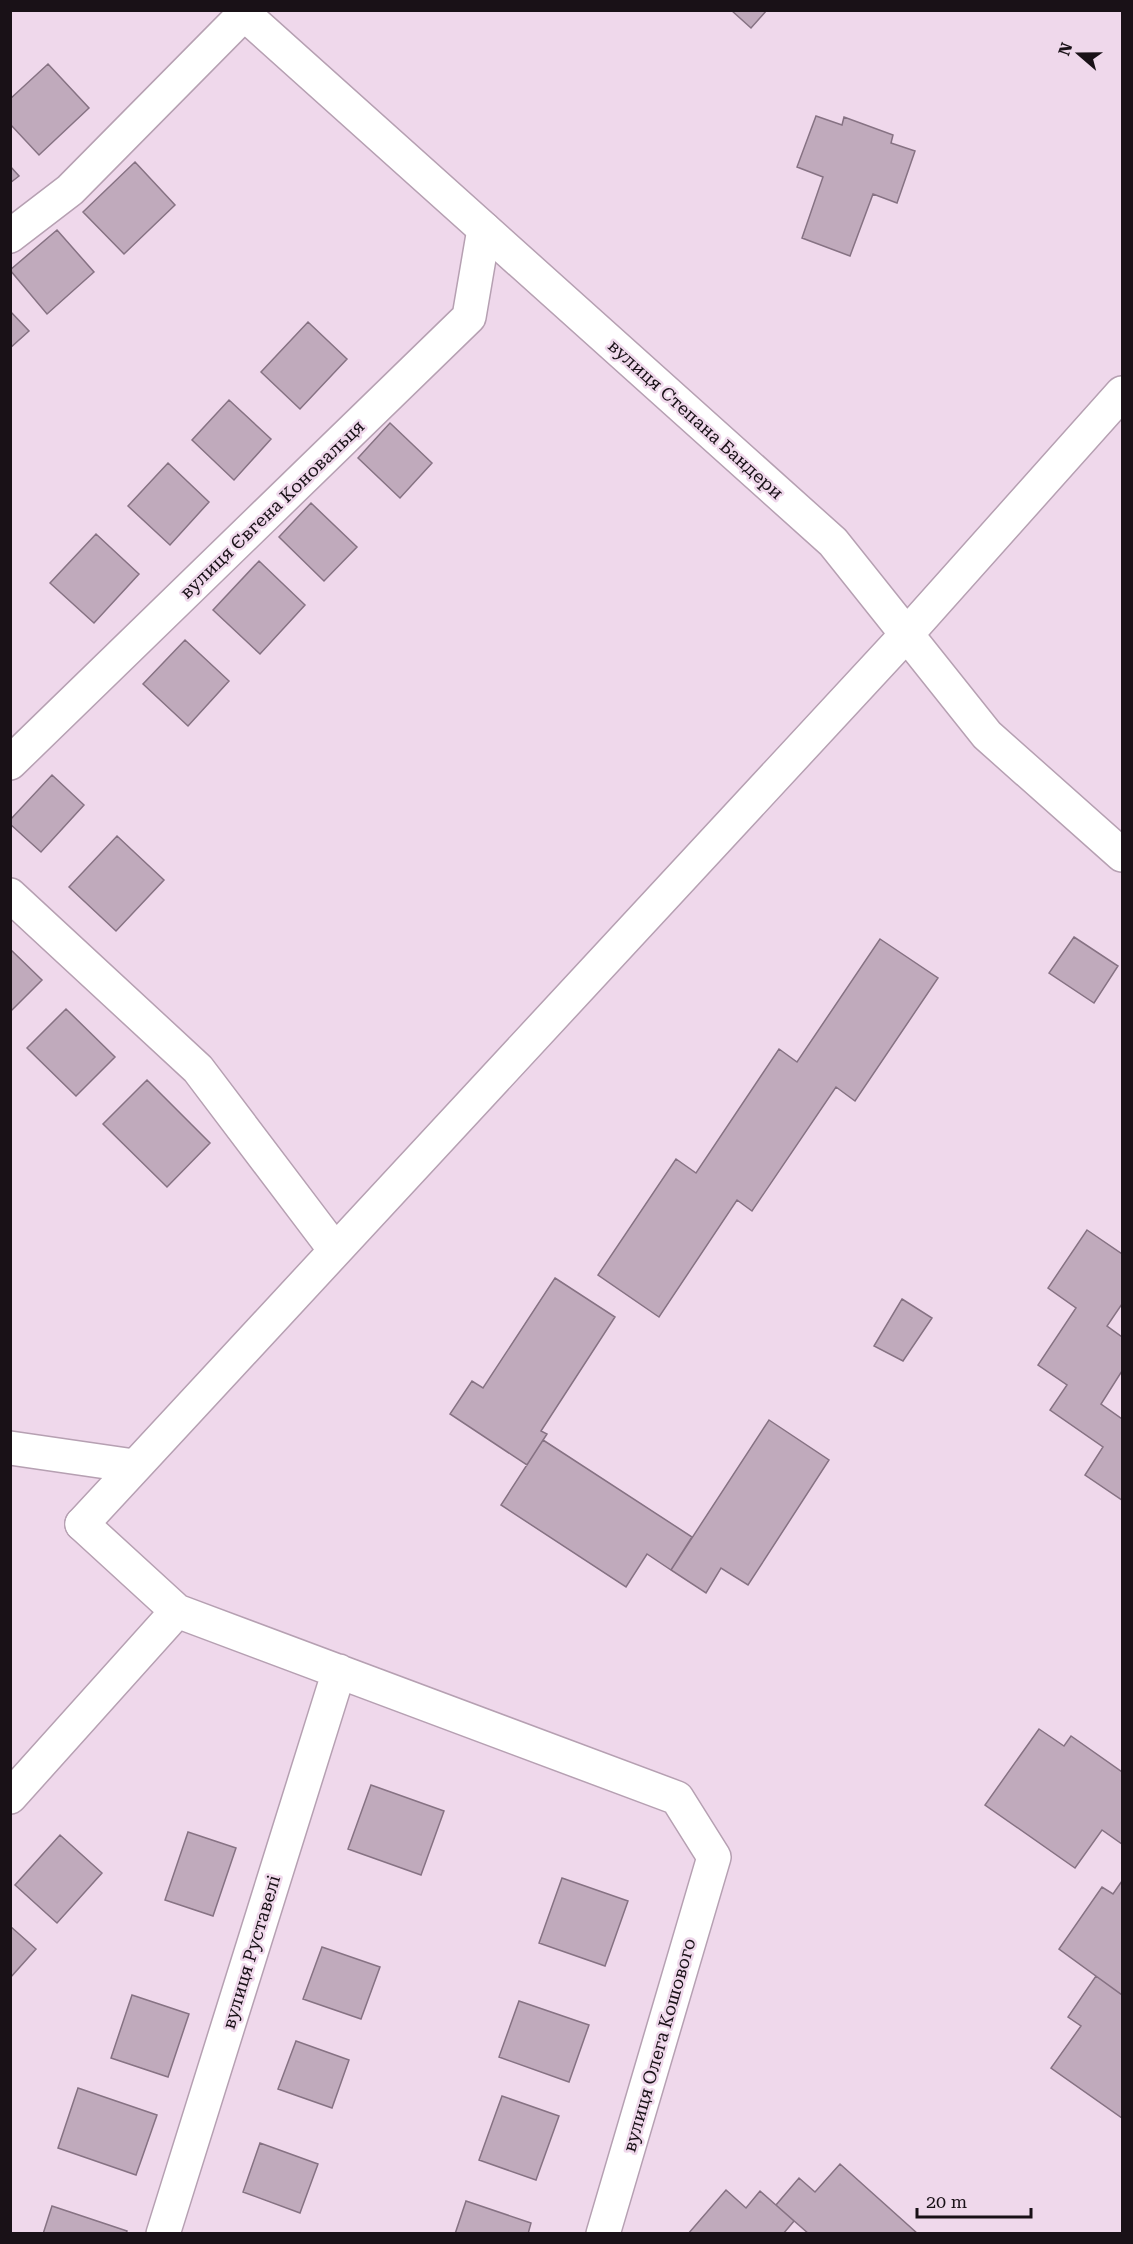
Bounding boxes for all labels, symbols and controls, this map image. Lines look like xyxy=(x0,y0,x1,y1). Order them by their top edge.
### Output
north arrow xyxy=(1049,24,1109,84)
text: N xyxy=(1054,40,1076,58)
street label: вулиця Степана Бандери xyxy=(604,335,788,503)
street label: вулиця Євгена Коновальця xyxy=(175,415,369,603)
street label: вулиця Руставелі xyxy=(218,1872,284,2031)
street label: вулиця Олега Кошового xyxy=(618,1936,700,2154)
scale bar xyxy=(917,2181,1031,2219)
text: 20 m xyxy=(926,2191,967,2212)

